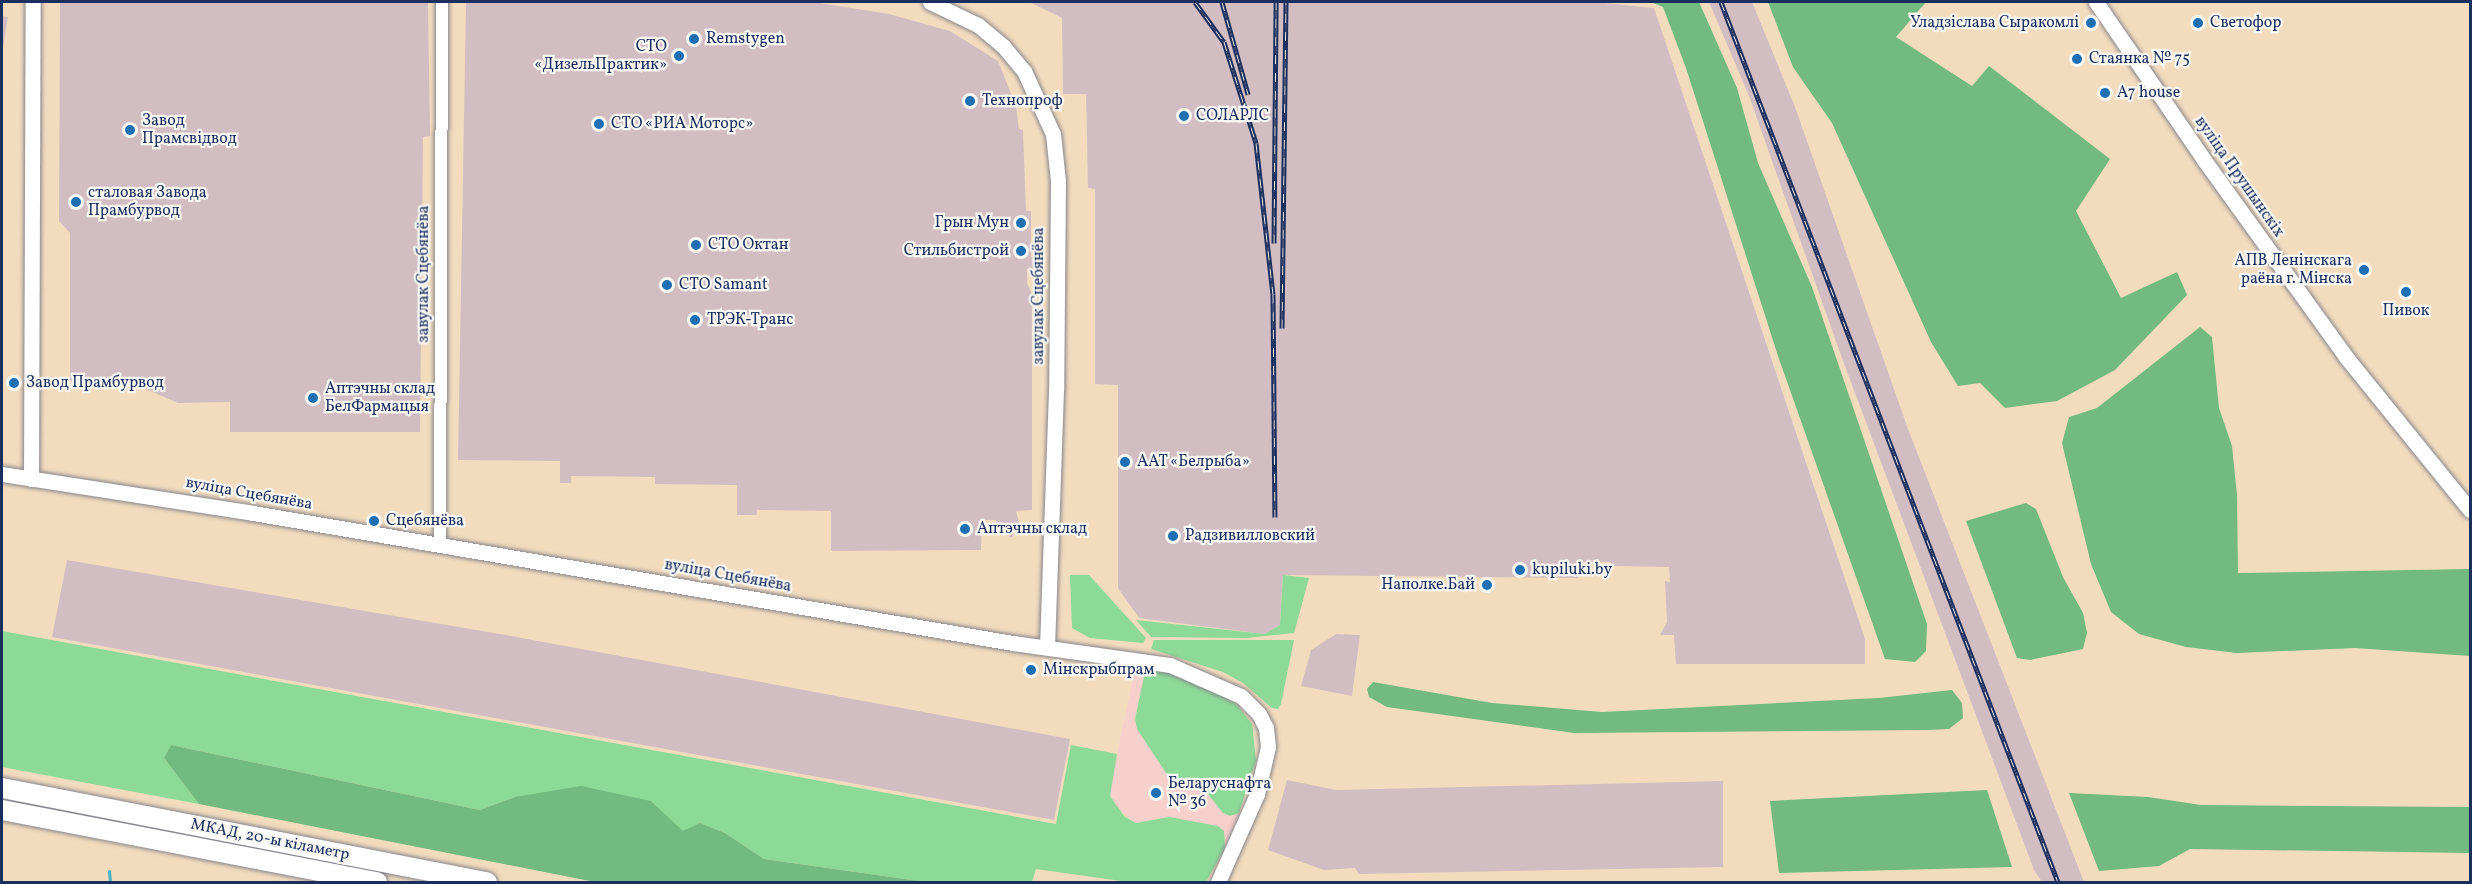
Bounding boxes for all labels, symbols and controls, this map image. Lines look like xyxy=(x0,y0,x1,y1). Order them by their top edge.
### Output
place label: Уладзіслава Сыракомлі xyxy=(1910,13,2079,33)
place label: Светофор xyxy=(2210,13,2281,33)
marker: Уладзіслава Сыракомлі xyxy=(2084,16,2098,30)
marker: Светофор xyxy=(2191,16,2205,30)
place label: Remstygen xyxy=(706,29,785,49)
marker: Remstygen xyxy=(687,32,701,46)
place label: СТО «ДизельПрактик» xyxy=(534,37,667,75)
marker: СТО «ДизельПрактик» xyxy=(672,49,686,63)
place label: Стаянка № 75 xyxy=(2089,49,2190,69)
marker: Стаянка № 75 xyxy=(2070,52,2084,66)
place label: A7 house xyxy=(2117,83,2180,103)
marker: A7 house xyxy=(2098,86,2112,100)
place label: Технопроф xyxy=(982,91,1063,111)
marker: Технопроф xyxy=(963,94,977,108)
place label: СОЛАРЛС xyxy=(1196,106,1269,126)
marker: СОЛАРЛС xyxy=(1177,109,1191,123)
place label: Завод Прамсвідвод xyxy=(142,111,237,149)
street label: вуліца Прушынскіх xyxy=(2190,113,2288,241)
place label: СТО «РИА Моторс» xyxy=(611,114,754,134)
marker: СТО «РИА Моторс» xyxy=(592,117,606,131)
marker: Завод Прамсвідвод xyxy=(123,123,137,137)
place label: сталовая Завода Прамбурвод xyxy=(88,183,207,221)
marker: сталовая Завода Прамбурвод xyxy=(69,195,83,209)
street label: завулак Сцебянёва xyxy=(414,205,434,343)
place label: Грын Мун xyxy=(935,213,1009,233)
marker: Грын Мун xyxy=(1014,216,1028,230)
street label: завулак Сцебянёва xyxy=(1029,227,1049,365)
place label: СТО Октан xyxy=(708,235,789,255)
marker: СТО Октан xyxy=(689,238,703,252)
place label: Стильбистрой xyxy=(904,241,1009,261)
marker: Стильбистрой xyxy=(1014,244,1028,258)
place label: АПВ Ленінскага раёна г. Мінска xyxy=(2234,251,2352,289)
marker: АПВ Ленінскага раёна г. Мінска xyxy=(2357,263,2371,277)
place label: СТО Samant xyxy=(679,275,768,295)
marker: СТО Samant xyxy=(660,278,674,292)
marker: Пивок xyxy=(2399,285,2413,299)
place label: Пивок xyxy=(2383,301,2429,321)
place label: ТРЭК-Транс xyxy=(707,310,793,330)
marker: ТРЭК-Транс xyxy=(688,313,702,327)
place label: Завод Прамбурвод xyxy=(26,373,164,393)
marker: Завод Прамбурвод xyxy=(7,376,21,390)
place label: Аптэчны склад БелФармацыя xyxy=(325,379,435,417)
marker: Аптэчны склад БелФармацыя xyxy=(306,391,320,405)
place label: ААТ «Белрыба» xyxy=(1137,452,1250,472)
marker: ААТ «Белрыба» xyxy=(1118,455,1132,469)
street label: вуліца Сцебянёва xyxy=(184,473,314,515)
place label: Сцебянёва xyxy=(386,511,464,531)
marker: Сцебянёва xyxy=(367,514,381,528)
place label: Аптэчны склад xyxy=(977,519,1087,539)
marker: Аптэчны склад xyxy=(958,522,972,536)
place label: Радзивилловский xyxy=(1185,526,1315,546)
marker: Радзивилловский xyxy=(1166,529,1180,543)
street label: вуліца Сцебянёва xyxy=(663,555,793,597)
place label: kupiluki.by xyxy=(1532,560,1612,580)
marker: kupiluki.by xyxy=(1513,563,1527,577)
place label: Наполке.Бай xyxy=(1381,575,1475,595)
marker: Наполке.Бай xyxy=(1480,578,1494,592)
place label: Мінскрыбпрам xyxy=(1043,660,1154,680)
marker: Мінскрыбпрам xyxy=(1024,663,1038,677)
place label: Беларуснафта № 36 xyxy=(1168,774,1271,812)
marker: Беларуснафта № 36 xyxy=(1149,786,1163,800)
street label: МКАД, 20-ы кіламетр xyxy=(189,815,351,865)

